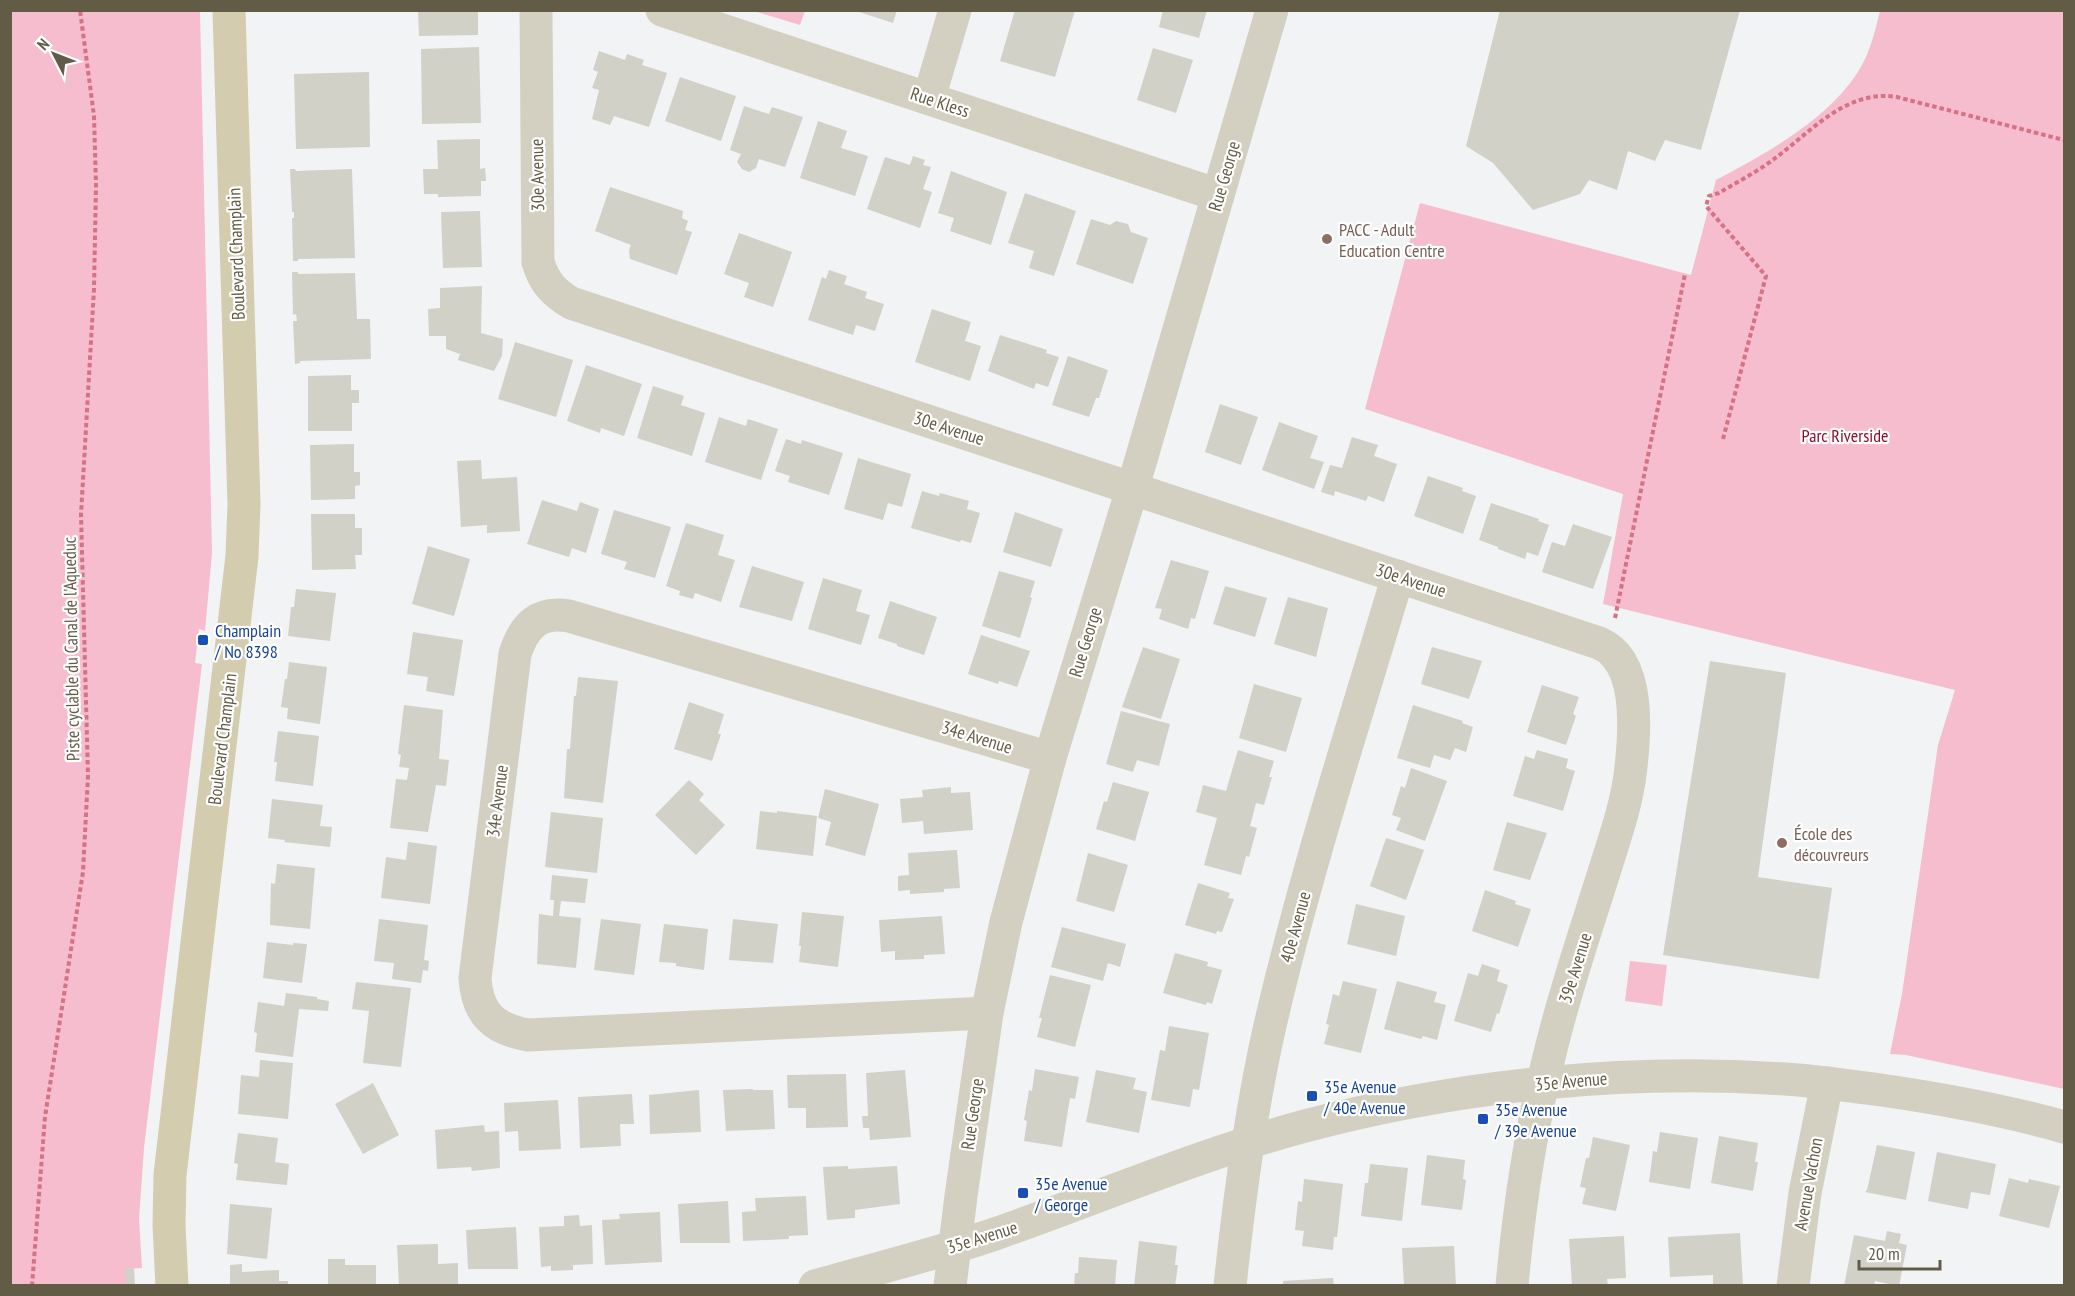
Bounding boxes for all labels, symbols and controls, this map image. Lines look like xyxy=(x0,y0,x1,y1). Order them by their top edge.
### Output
north arrow xyxy=(24,24,84,84)
text: N xyxy=(33,34,53,54)
street label: Rue Kless xyxy=(908,82,972,122)
street label: Rue George xyxy=(1203,138,1245,214)
street label: 30e Avenue xyxy=(525,139,549,211)
street label: Boulevard Champlain xyxy=(222,188,250,320)
place label: PACC - Adult Education Centre xyxy=(1339,218,1445,262)
marker: PACC - Adult Education Centre xyxy=(1320,232,1334,246)
street label: 30e Avenue xyxy=(911,406,987,450)
park label: Parc Riverside xyxy=(1802,424,1888,447)
street label: Piste cyclable du Canal de l'Aqueduc xyxy=(58,536,84,761)
street label: 30e Avenue xyxy=(1373,558,1449,602)
street label: Rue George xyxy=(1064,604,1106,680)
place label: Champlain / No 8398 xyxy=(214,619,281,663)
marker: Champlain / No 8398 xyxy=(196,633,210,647)
street label: Boulevard Champlain xyxy=(203,672,241,806)
street label: 34e Avenue xyxy=(939,715,1015,759)
street label: 34e Avenue xyxy=(481,764,513,838)
place label: École des découvreurs xyxy=(1794,822,1869,866)
marker: École des découvreurs xyxy=(1775,836,1789,850)
street label: 40e Avenue xyxy=(1275,889,1315,965)
street label: 39e Avenue xyxy=(1553,930,1597,1006)
street label: 35e Avenue xyxy=(1534,1066,1608,1096)
place label: 35e Avenue / 40e Avenue xyxy=(1323,1075,1406,1119)
street label: Rue George xyxy=(956,1077,988,1151)
marker: 35e Avenue / 40e Avenue xyxy=(1305,1089,1319,1103)
place label: 35e Avenue / 39e Avenue xyxy=(1494,1098,1577,1142)
marker: 35e Avenue / 39e Avenue xyxy=(1476,1112,1490,1126)
street label: Avenue Vachon xyxy=(1789,1136,1827,1232)
place label: 35e Avenue / George xyxy=(1034,1172,1108,1216)
marker: 35e Avenue / George xyxy=(1016,1186,1030,1200)
street label: 35e Avenue xyxy=(944,1215,1020,1259)
scale bar xyxy=(1859,1233,1940,1271)
text: 20 m xyxy=(1868,1242,1900,1265)

